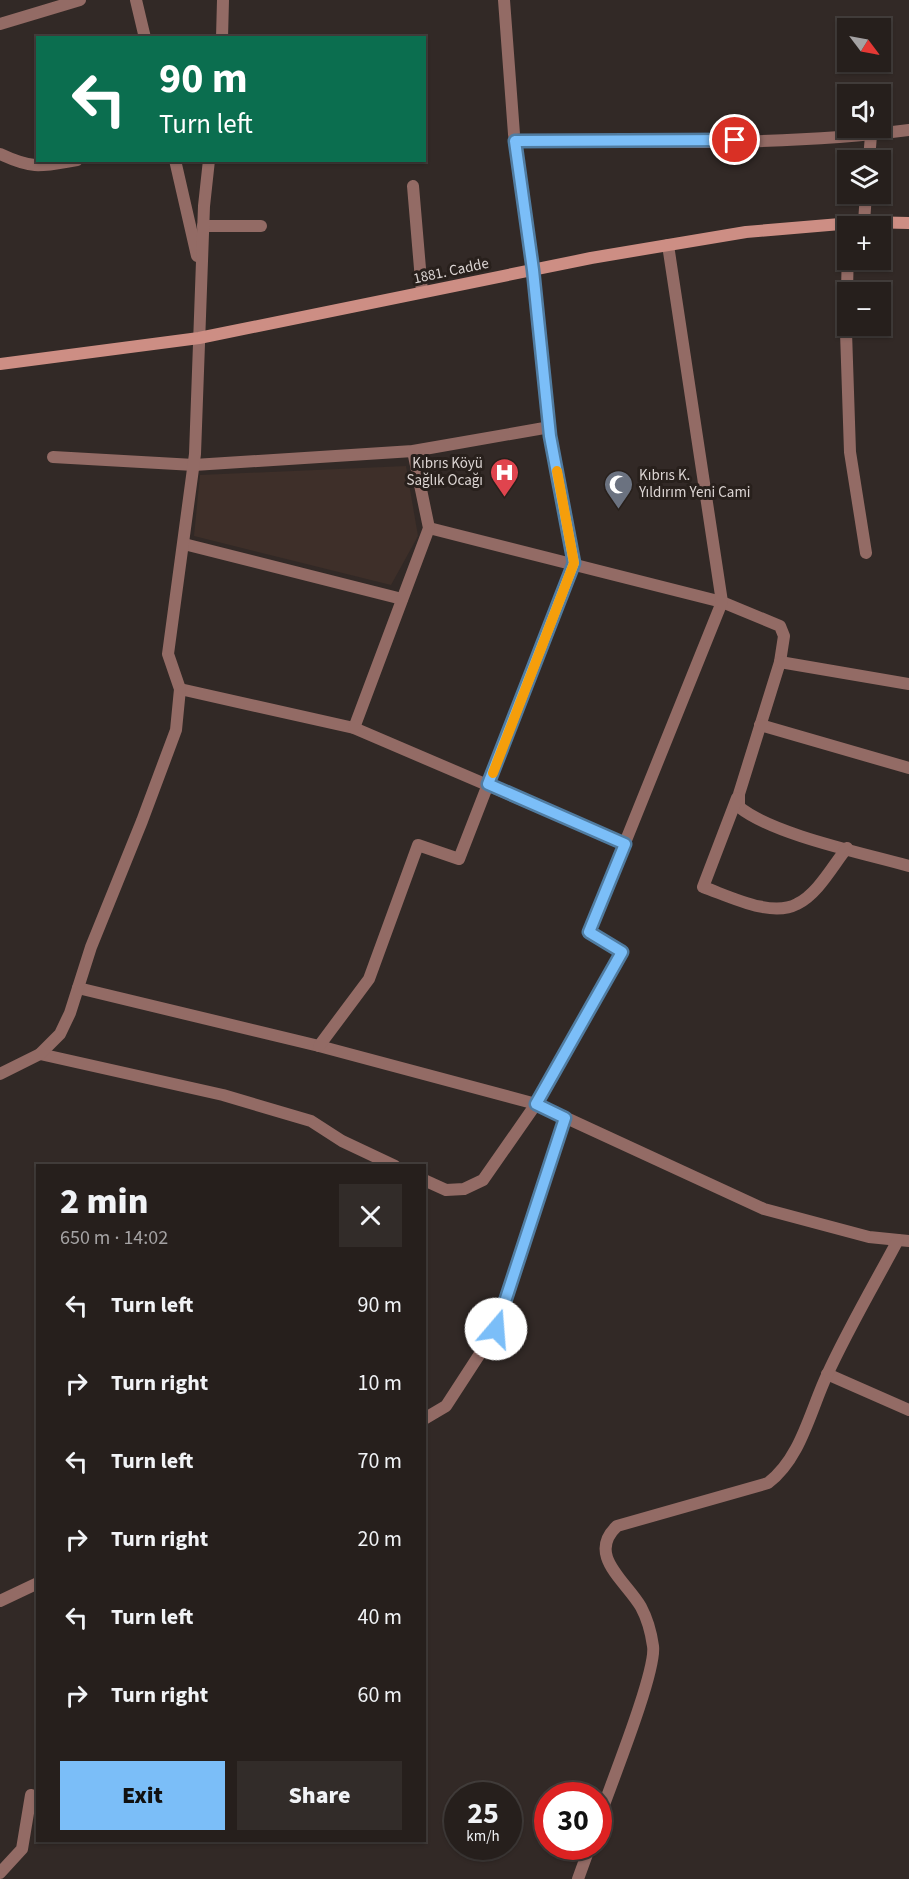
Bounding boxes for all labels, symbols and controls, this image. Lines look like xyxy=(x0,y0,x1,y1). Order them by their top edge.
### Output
north arrow xyxy=(837,18,891,72)
map controls xyxy=(837,18,891,336)
text: 90 m xyxy=(159,49,248,109)
icon: left xyxy=(60,60,138,138)
button: sound xyxy=(837,84,891,138)
text: Turn left xyxy=(159,105,253,144)
pin xyxy=(709,114,760,165)
icon: arrive xyxy=(718,123,751,156)
button: layers xyxy=(837,150,891,204)
button: + xyxy=(837,216,891,270)
street label: 1881. Cadde xyxy=(411,253,491,289)
button: − xyxy=(837,282,891,336)
place label: Kıbrıs Köyü Sağlık Ocağı xyxy=(406,453,483,491)
hospital icon: Kıbrıs Köyü Sağlık Ocağı xyxy=(488,456,520,498)
place label: Kıbrıs K. Yıldırım Yeni Cami xyxy=(638,465,751,503)
mosque icon: Kıbrıs K. Yıldırım Yeni Cami xyxy=(602,468,634,510)
text: 2 min xyxy=(60,1176,148,1227)
button: close xyxy=(339,1184,402,1247)
text: 650 m · 14:02 xyxy=(60,1224,168,1252)
icon: left xyxy=(60,1289,93,1322)
text: Turn left xyxy=(111,1289,193,1321)
text: 90 m xyxy=(357,1289,402,1321)
position arrow xyxy=(464,1297,528,1361)
icon: right xyxy=(60,1367,93,1400)
text: Turn right xyxy=(111,1367,208,1399)
text: 10 m xyxy=(357,1367,402,1399)
icon: left xyxy=(60,1445,93,1478)
text: Turn left xyxy=(111,1445,193,1477)
text: 70 m xyxy=(357,1445,402,1477)
icon: right xyxy=(60,1523,93,1556)
text: Turn right xyxy=(111,1523,208,1555)
text: 20 m xyxy=(357,1523,402,1555)
icon: left xyxy=(60,1601,93,1634)
text: Turn left xyxy=(111,1601,193,1633)
text: 40 m xyxy=(357,1601,402,1633)
icon: right xyxy=(60,1679,93,1712)
text: Turn right xyxy=(111,1679,208,1711)
text: 60 m xyxy=(357,1679,402,1711)
button: Exit xyxy=(60,1761,225,1830)
button: Share xyxy=(237,1761,402,1830)
speed limit sign: 30 xyxy=(534,1782,612,1860)
text: 25 xyxy=(467,1792,499,1835)
text: km/h xyxy=(466,1826,500,1847)

